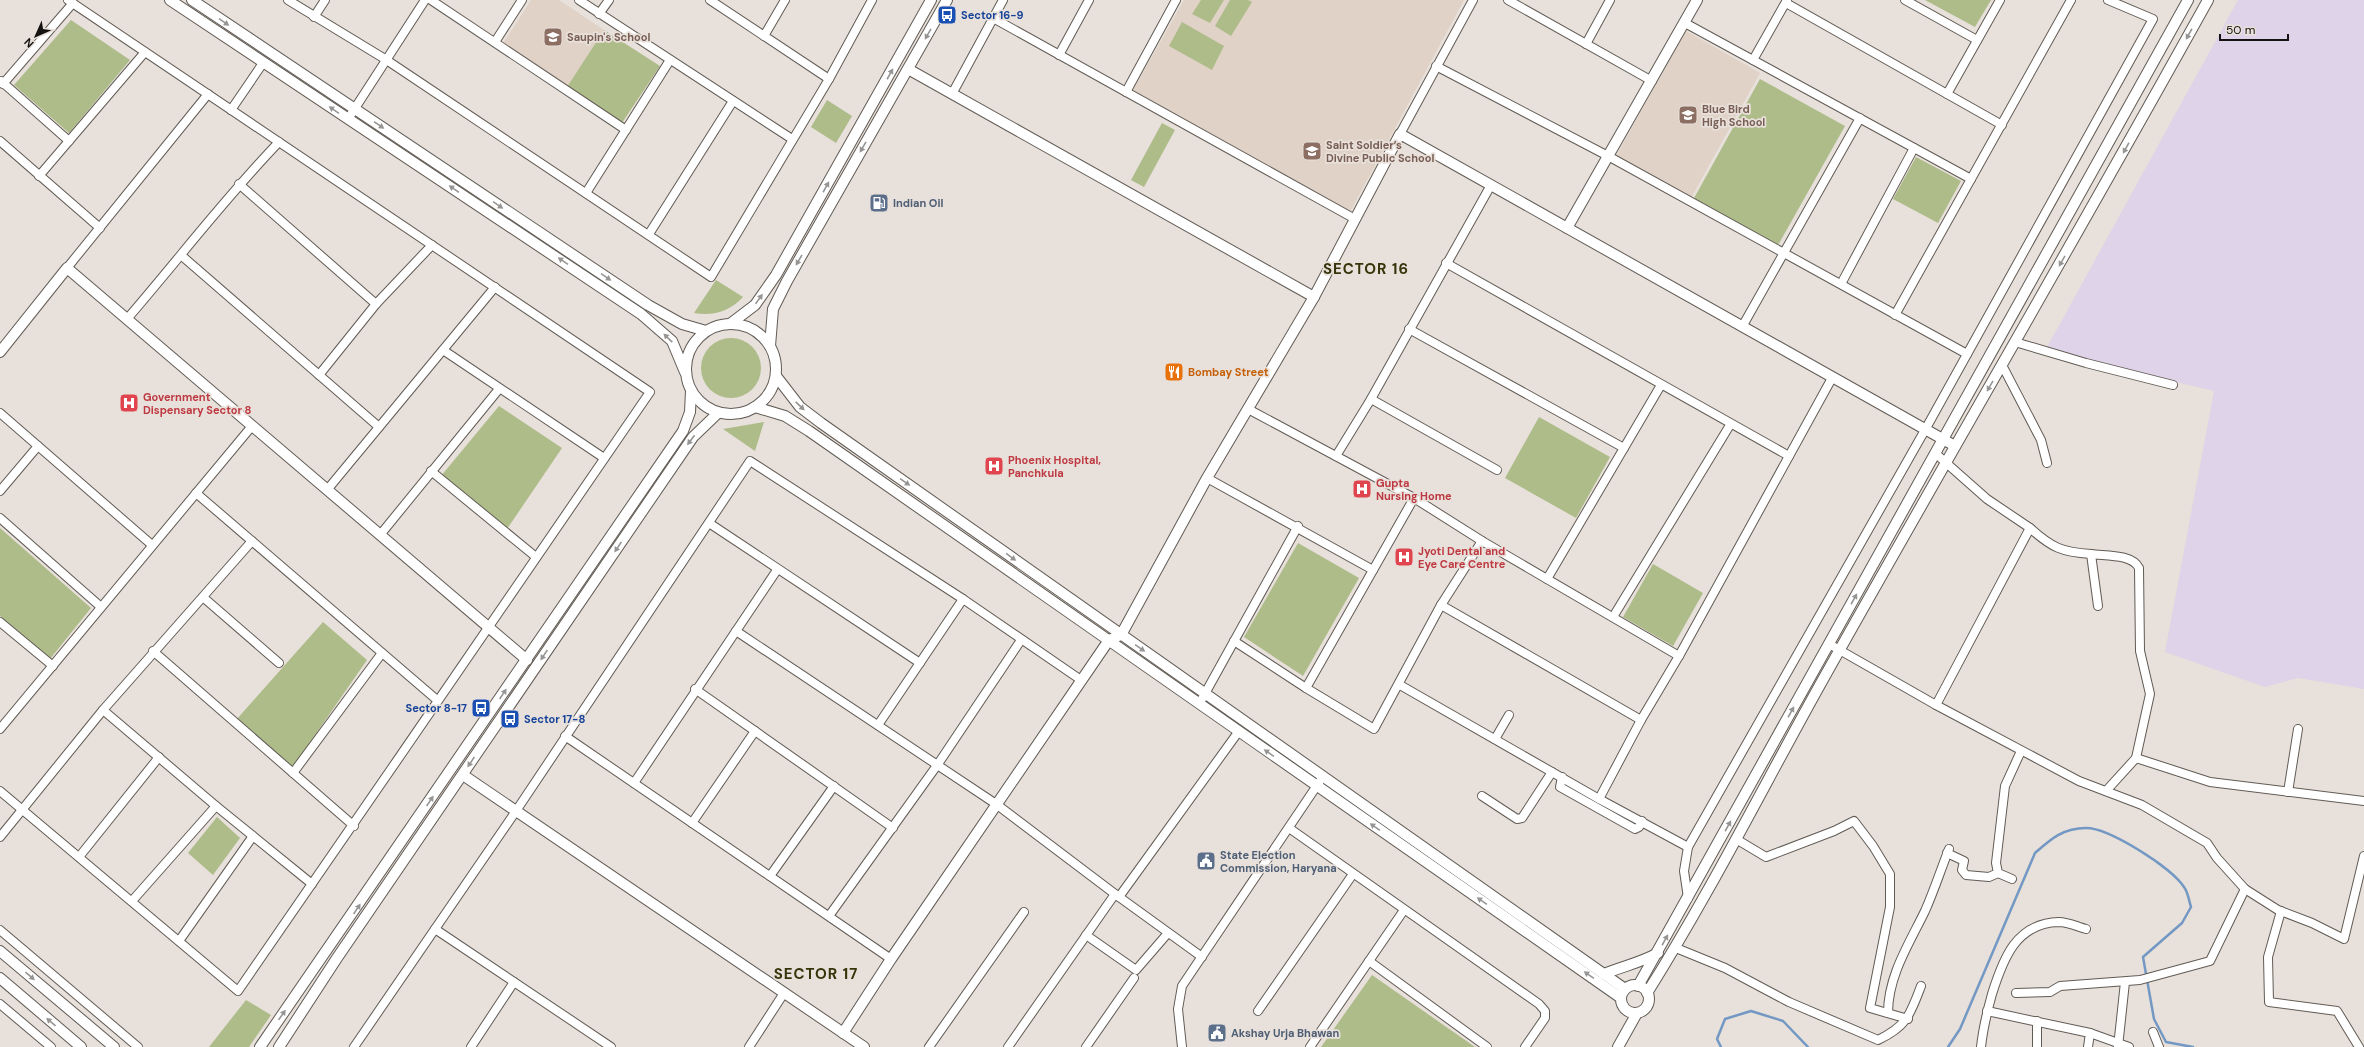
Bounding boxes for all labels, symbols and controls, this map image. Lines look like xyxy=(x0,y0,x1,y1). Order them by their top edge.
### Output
bus stop icon: Sector 16-9 xyxy=(936,4,958,26)
place label: Sector 16-9 xyxy=(961,8,1024,22)
north arrow xyxy=(16,16,56,56)
scale bar xyxy=(2220,16,2288,42)
one-way arrow xyxy=(219,18,229,26)
text: 50 m xyxy=(2226,22,2255,38)
school or university icon: Saupin's School xyxy=(542,26,564,48)
one-way arrow xyxy=(924,28,931,40)
one-way arrow xyxy=(2185,28,2192,40)
place label: Saupin's School xyxy=(567,30,650,44)
text: N xyxy=(21,35,37,51)
one-way arrow xyxy=(886,68,893,80)
place label: Blue Bird High School xyxy=(1702,102,1765,129)
school or university icon: Blue Bird High School xyxy=(1677,104,1699,126)
one-way arrow xyxy=(329,106,340,114)
one-way arrow xyxy=(373,121,384,129)
place label: Saint Soldier’s Divine Public School xyxy=(1326,138,1435,165)
school or university icon: Saint Soldier’s Divine Public School xyxy=(1301,140,1323,162)
one-way arrow xyxy=(860,141,867,153)
one-way arrow xyxy=(2122,142,2129,154)
one-way arrow xyxy=(822,181,829,193)
one-way arrow xyxy=(448,186,460,193)
fuel station icon: Indian Oil xyxy=(868,192,890,214)
place label: Indian Oil xyxy=(893,196,943,210)
one-way arrow xyxy=(493,201,503,209)
one-way arrow xyxy=(795,254,802,266)
one-way arrow xyxy=(2058,255,2065,267)
one-way arrow xyxy=(557,258,568,265)
district label: SECTOR 16 xyxy=(1323,259,1409,279)
one-way arrow xyxy=(601,273,612,281)
one-way arrow xyxy=(755,293,763,304)
one-way arrow xyxy=(662,333,673,342)
restaurant icon: Bombay Street xyxy=(1163,361,1185,383)
place label: Bombay Street xyxy=(1188,365,1269,379)
one-way arrow xyxy=(1987,380,1994,392)
place label: Government Dispensary Sector 8 xyxy=(143,390,252,417)
hospital icon: Government Dispensary Sector 8 xyxy=(118,392,140,414)
one-way arrow xyxy=(795,401,805,410)
one-way arrow xyxy=(687,435,695,446)
place label: Phoenix Hospital, Panchkula xyxy=(1008,453,1101,480)
hospital icon: Phoenix Hospital, Panchkula xyxy=(983,455,1005,477)
place label: Gupta Nursing Home xyxy=(1376,476,1452,503)
one-way arrow xyxy=(900,478,910,486)
hospital icon: Gupta Nursing Home xyxy=(1351,478,1373,500)
one-way arrow xyxy=(614,542,621,553)
place label: Jyoti Dental and Eye Care Centre xyxy=(1418,544,1506,571)
hospital icon: Jyoti Dental and Eye Care Centre xyxy=(1393,546,1415,568)
one-way arrow xyxy=(1006,553,1016,561)
one-way arrow xyxy=(1851,593,1858,604)
one-way arrow xyxy=(1135,644,1146,652)
one-way arrow xyxy=(540,650,548,660)
one-way arrow xyxy=(499,689,507,699)
bus stop icon: Sector 8-17 xyxy=(470,697,492,719)
place label: Sector 8-17 xyxy=(405,701,467,715)
one-way arrow xyxy=(1788,706,1794,718)
bus stop icon: Sector 17-8 xyxy=(499,708,521,730)
place label: Sector 17-8 xyxy=(524,712,585,726)
one-way arrow xyxy=(1264,749,1274,757)
one-way arrow xyxy=(467,757,475,767)
one-way arrow xyxy=(426,796,434,806)
one-way arrow xyxy=(1725,820,1731,832)
one-way arrow xyxy=(1370,823,1381,831)
place label: State Election Commission, Haryana xyxy=(1220,848,1337,875)
public building icon: State Election Commission, Haryana xyxy=(1195,850,1217,872)
one-way arrow xyxy=(1477,897,1487,905)
one-way arrow xyxy=(353,903,360,914)
one-way arrow xyxy=(1662,934,1668,946)
district label: SECTOR 17 xyxy=(774,964,858,984)
one-way arrow xyxy=(24,971,35,980)
one-way arrow xyxy=(1584,971,1594,979)
one-way arrow xyxy=(278,1010,286,1020)
one-way arrow xyxy=(46,1017,56,1026)
public building icon: Akshay Urja Bhawan xyxy=(1206,1022,1228,1044)
place label: Akshay Urja Bhawan xyxy=(1231,1026,1339,1040)

